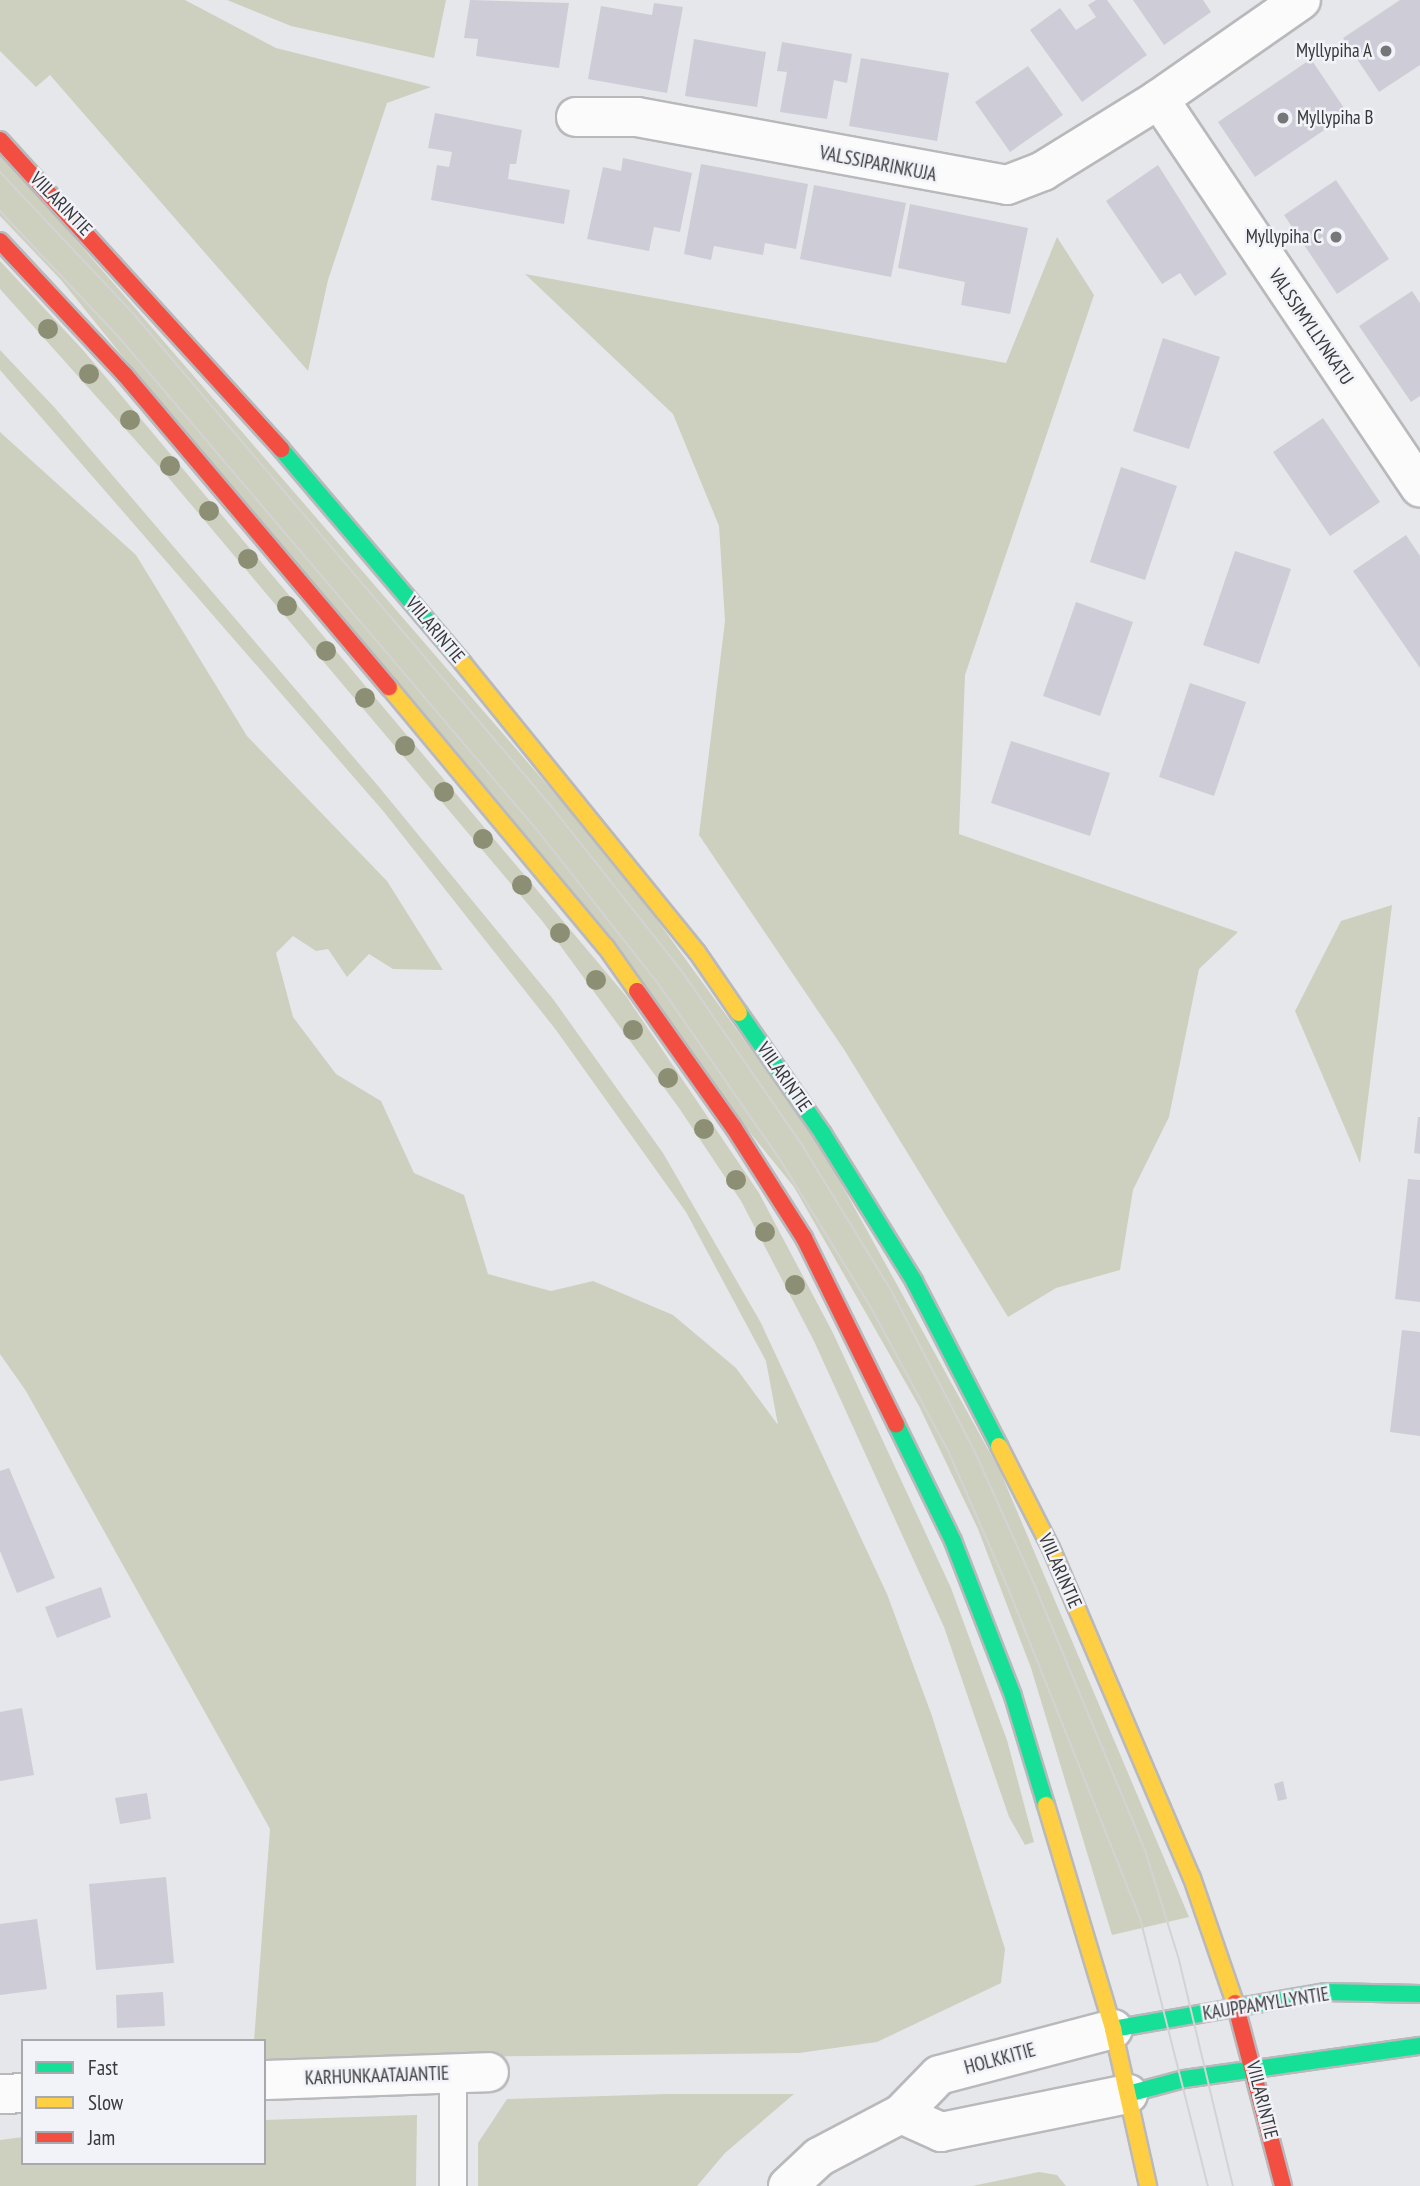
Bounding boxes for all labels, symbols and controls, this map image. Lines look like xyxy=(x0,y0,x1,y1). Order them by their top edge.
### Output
place label: Myllypiha A xyxy=(1295,40,1372,62)
marker: Myllypiha A xyxy=(1378,43,1394,59)
place label: Myllypiha B xyxy=(1297,107,1374,129)
marker: Myllypiha B xyxy=(1275,110,1291,126)
street label: VALSSIPARINKUJA xyxy=(818,141,938,187)
street label: VIILARINTIE xyxy=(25,167,97,241)
place label: Myllypiha C xyxy=(1246,226,1322,248)
marker: Myllypiha C xyxy=(1328,229,1344,245)
street label: VALSSIMYLLYNKATU xyxy=(1264,265,1358,389)
street label: VIILARINTIE xyxy=(401,592,469,668)
street label: VIILARINTIE xyxy=(752,1038,816,1116)
street label: VIILARINTIE xyxy=(1033,1530,1087,1612)
street label: KAUPPAMYLLYNTIE xyxy=(1201,1983,1331,2025)
legend xyxy=(21,2039,266,2165)
street label: HOLKKITIE xyxy=(962,2039,1038,2079)
text: Fast xyxy=(88,2054,118,2081)
street label: VIILARINTIE xyxy=(1241,2059,1283,2141)
street label: KARHUNKAATAJANTIE xyxy=(304,2062,450,2090)
text: Slow xyxy=(88,2089,123,2116)
text: Jam xyxy=(88,2124,115,2151)

